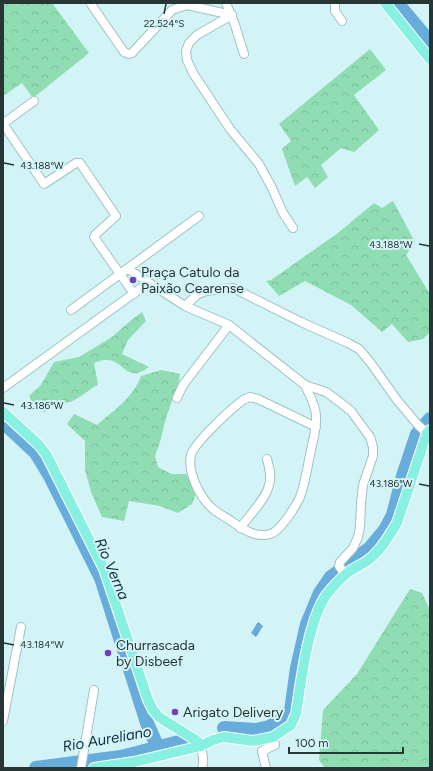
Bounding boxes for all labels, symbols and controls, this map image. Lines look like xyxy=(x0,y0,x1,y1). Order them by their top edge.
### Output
text: 22.524°S xyxy=(144,17,184,30)
text: 43.188°W xyxy=(20,159,64,172)
text: 43.188°W xyxy=(369,238,413,251)
place label: Praça Catulo da Paixão Cearense xyxy=(141,264,244,297)
marker: Praça Catulo da Paixão Cearense xyxy=(128,275,138,285)
text: 43.186°W xyxy=(21,399,64,412)
text: 43.186°W xyxy=(370,477,413,490)
water label: Rio Verna xyxy=(91,535,133,603)
place label: Churrascada by Disbeef xyxy=(116,637,195,670)
text: 43.184°W xyxy=(20,638,64,651)
marker: Churrascada by Disbeef xyxy=(103,648,113,658)
place label: Arigato Delivery xyxy=(183,704,284,721)
marker: Arigato Delivery xyxy=(170,707,180,717)
water label: Rio Aureliano xyxy=(61,722,153,756)
scale bar xyxy=(289,729,403,755)
text: 100 m xyxy=(295,736,329,750)

